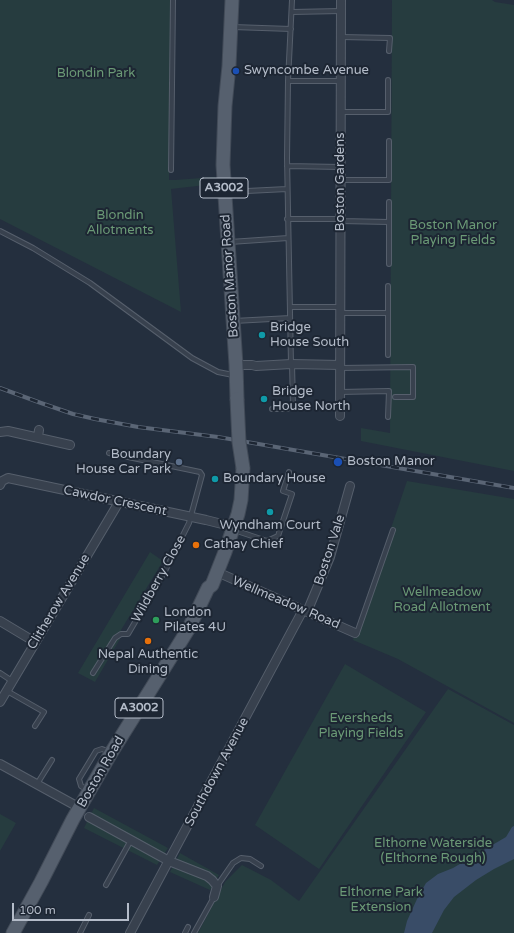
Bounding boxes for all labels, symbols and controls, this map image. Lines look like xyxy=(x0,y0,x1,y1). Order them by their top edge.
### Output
place label: Swyncombe Avenue xyxy=(244,63,369,79)
park label: Blondin Park xyxy=(57,66,135,82)
marker: Swyncombe Avenue xyxy=(231,66,241,76)
street label: Boston Gardens xyxy=(333,133,349,231)
road number: A3002 xyxy=(200,178,248,198)
park label: Blondin Allotments xyxy=(86,208,154,239)
street label: Boston Manor Road xyxy=(218,214,242,338)
park label: Boston Manor Playing Fields xyxy=(409,218,497,249)
place label: Bridge House South xyxy=(270,320,349,351)
marker: Bridge House South xyxy=(257,330,267,340)
place label: Bridge House North xyxy=(272,384,350,415)
marker: Bridge House North xyxy=(259,394,269,404)
place label: Boundary House Car Park xyxy=(76,447,171,478)
place label: Boston Manor xyxy=(347,454,435,470)
marker: Boston Manor xyxy=(332,456,344,468)
marker: Boundary House Car Park xyxy=(174,457,184,467)
place label: Boundary House xyxy=(223,471,326,487)
marker: Boundary House xyxy=(210,474,220,484)
street label: Cawdor Crescent xyxy=(62,482,168,520)
marker: Wyndham Court xyxy=(265,507,275,517)
street label: Boston Vale xyxy=(311,513,349,587)
place label: Wyndham Court xyxy=(219,518,321,534)
street label: Wildberry Close xyxy=(129,533,189,625)
place label: Cathay Chief xyxy=(204,537,283,553)
marker: Cathay Chief xyxy=(191,540,201,550)
street label: Clitherow Avenue xyxy=(24,551,94,653)
street label: Wellmeadow Road xyxy=(230,573,342,633)
park label: Wellmeadow Road Allotment xyxy=(394,585,490,616)
place label: London Pilates 4U xyxy=(164,605,226,636)
marker: London Pilates 4U xyxy=(151,615,161,625)
marker: Nepal Authentic Dining xyxy=(143,636,153,646)
place label: Nepal Authentic Dining xyxy=(98,647,198,678)
road number: A3002 xyxy=(115,698,163,718)
park label: Eversheds Playing Fields xyxy=(319,711,403,742)
street label: Southdown Avenue xyxy=(182,715,252,829)
street label: Boston Road xyxy=(74,734,128,810)
park label: Elthorne Waterside (Elthorne Rough) xyxy=(374,836,492,867)
park label: Elthorne Park Extension xyxy=(339,885,423,916)
scale bar xyxy=(14,895,131,921)
text: 100 m xyxy=(19,903,56,917)

